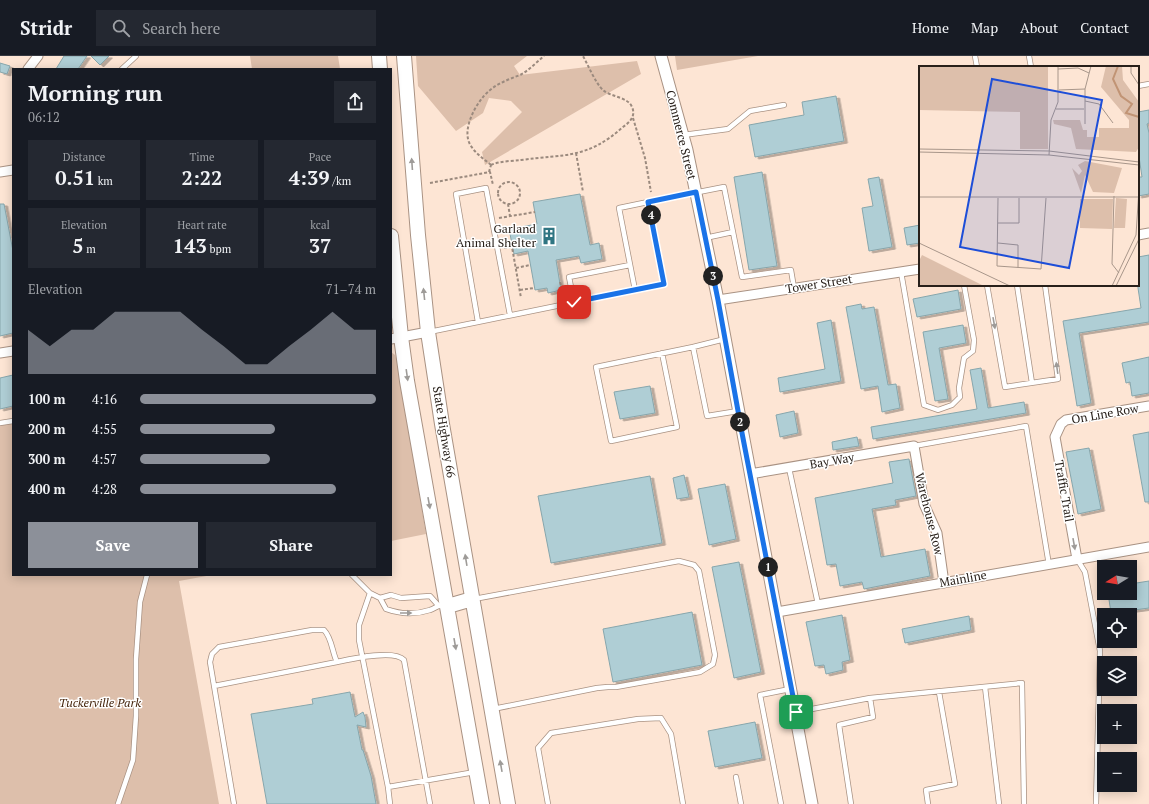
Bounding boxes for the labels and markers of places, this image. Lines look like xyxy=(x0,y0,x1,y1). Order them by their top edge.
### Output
pin: 4 xyxy=(641,205,661,225)
place label: Garland Animal Shelter xyxy=(456,221,536,250)
building icon: Garland Animal Shelter xyxy=(539,226,559,246)
pin: 3 xyxy=(703,266,723,286)
pin xyxy=(557,285,591,319)
pin: 2 xyxy=(730,412,750,432)
pin: 1 xyxy=(758,557,778,577)
pin xyxy=(779,695,813,729)

